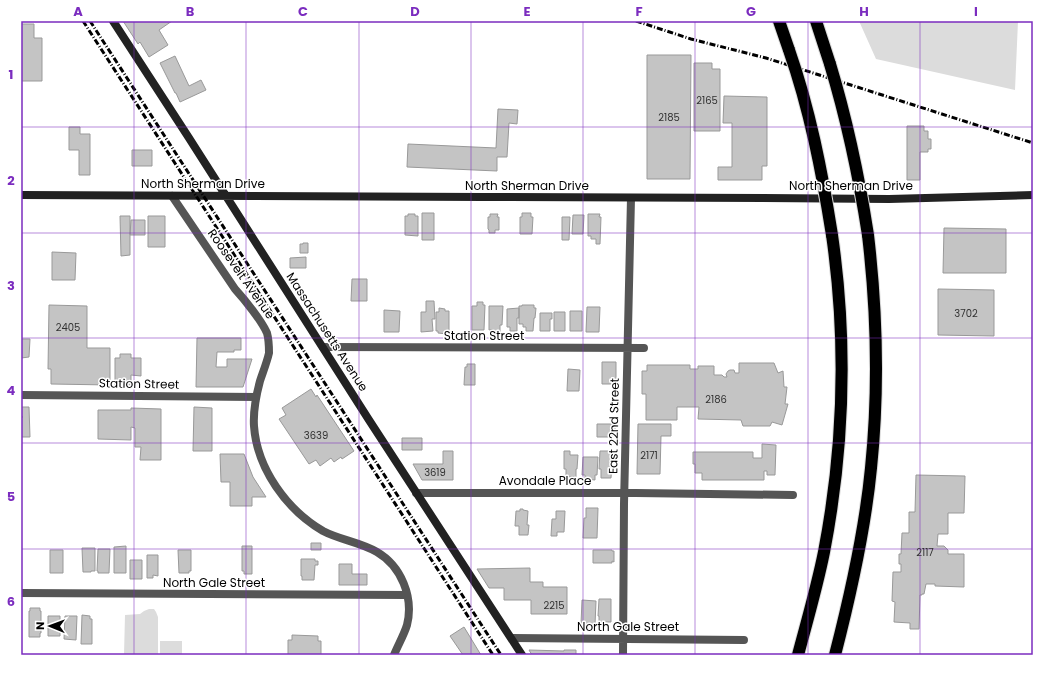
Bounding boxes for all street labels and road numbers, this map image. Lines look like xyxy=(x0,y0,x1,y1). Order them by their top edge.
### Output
street label: North Sherman Drive xyxy=(141,175,265,192)
street label: North Sherman Drive xyxy=(465,177,589,194)
street label: North Sherman Drive xyxy=(789,177,913,194)
street label: Roosevelt Avenue xyxy=(204,225,279,322)
street label: Massachusetts Avenue xyxy=(283,269,372,395)
street label: Station Street xyxy=(444,327,524,344)
street label: Station Street xyxy=(99,374,179,393)
street label: East 22nd Street xyxy=(604,378,623,474)
street label: Avondale Place xyxy=(499,472,591,489)
street label: North Gale Street xyxy=(163,574,265,591)
street label: North Gale Street xyxy=(577,618,679,635)

